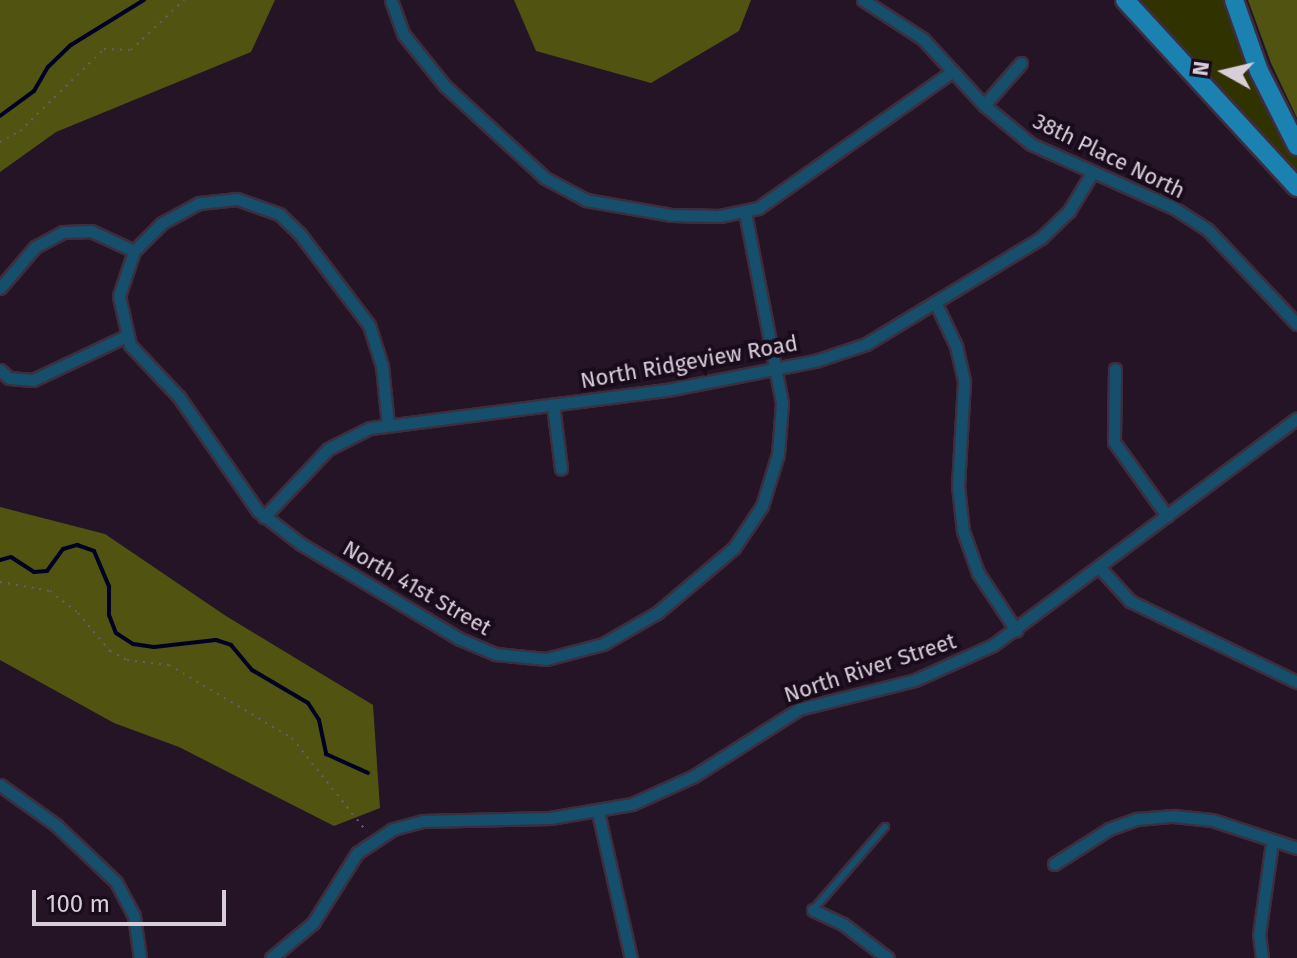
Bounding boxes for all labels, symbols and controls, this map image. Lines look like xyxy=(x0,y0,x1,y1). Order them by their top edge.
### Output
north arrow xyxy=(1185,32,1265,112)
text: N xyxy=(1186,59,1215,78)
street label: 38th Place North xyxy=(1029,108,1189,204)
street label: North Ridgeview Road xyxy=(578,330,800,394)
street label: North 41st Street xyxy=(338,535,496,641)
street label: North River Street xyxy=(781,628,959,708)
scale bar xyxy=(36,874,230,924)
text: 100 m xyxy=(46,890,110,918)

